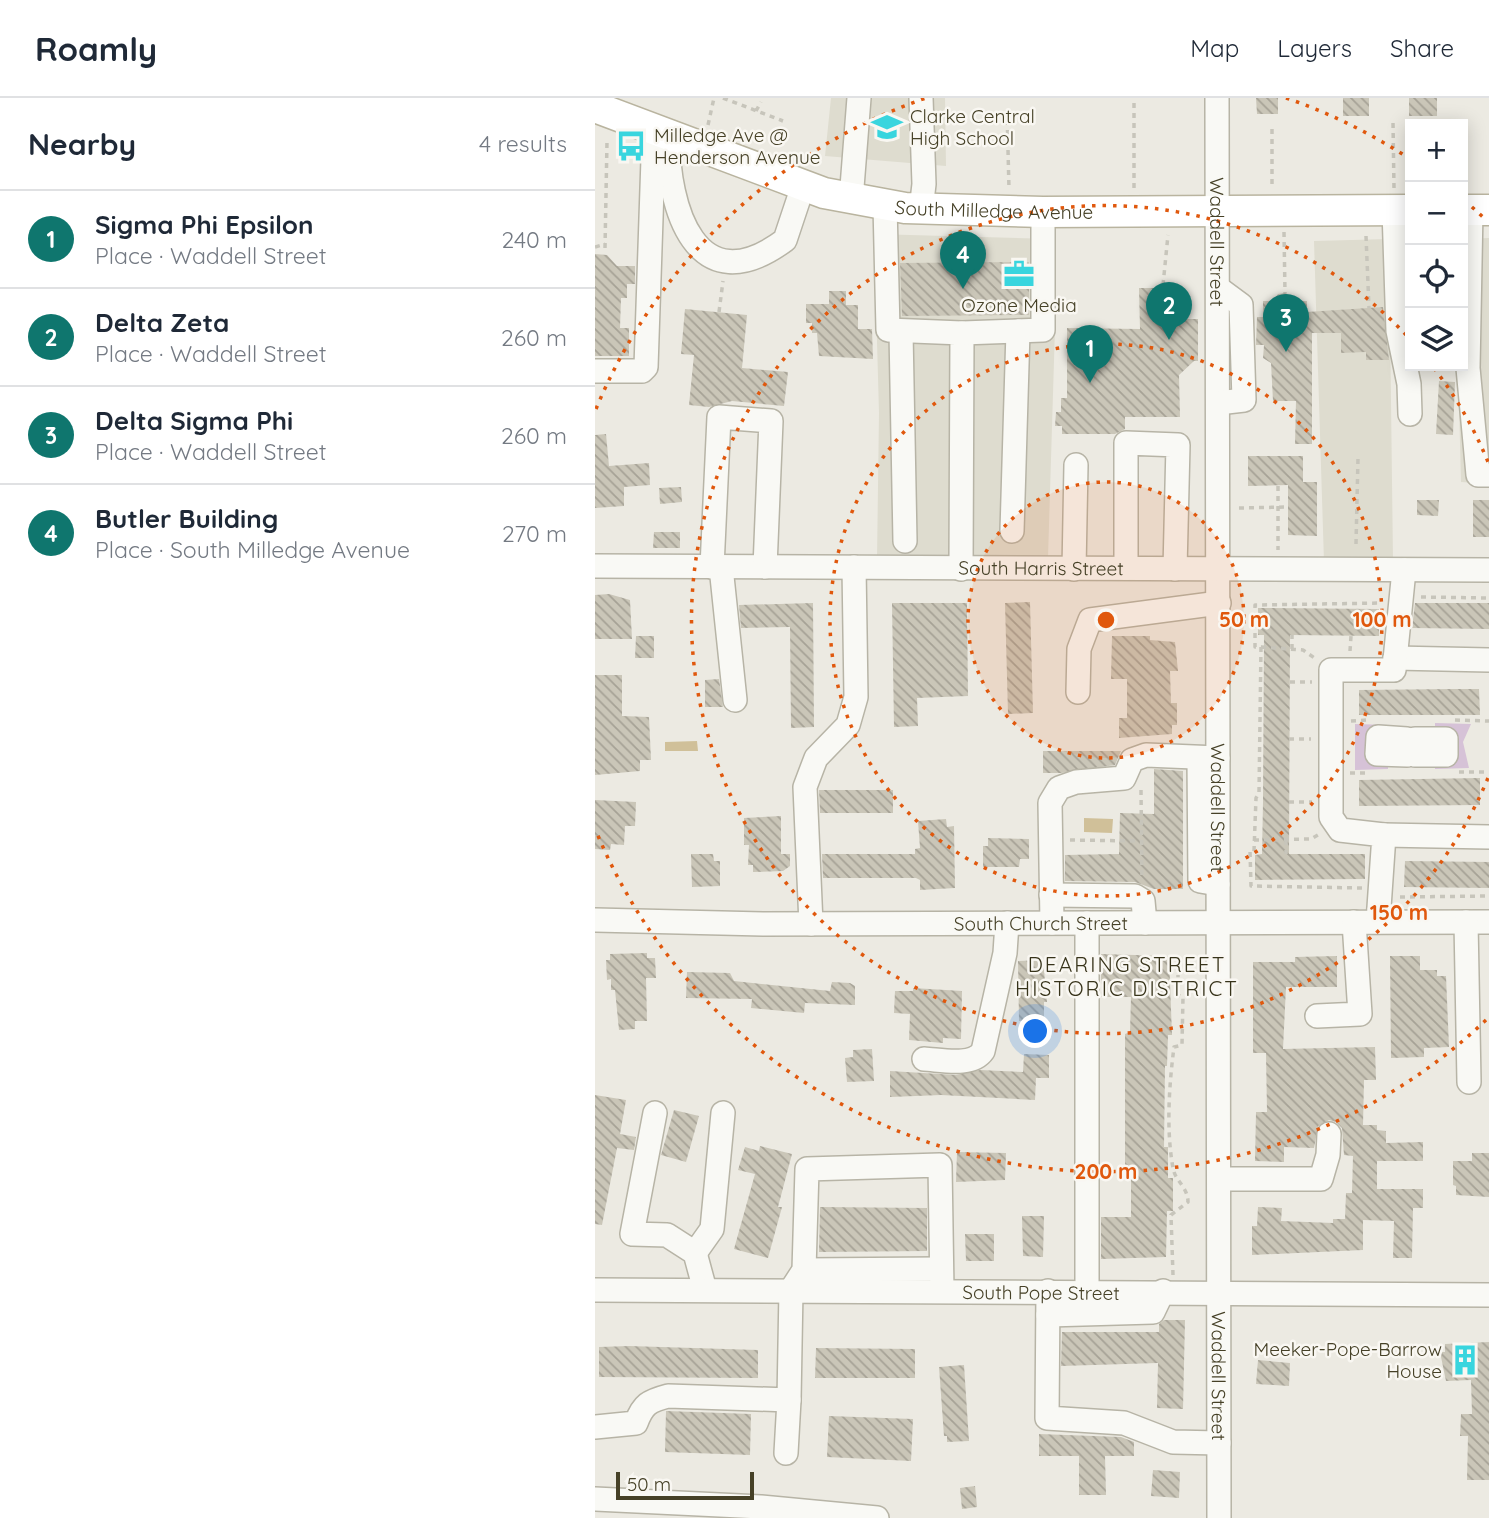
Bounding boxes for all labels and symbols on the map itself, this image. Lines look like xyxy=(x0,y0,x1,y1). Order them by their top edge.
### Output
place label: Clarke Central High School xyxy=(910,104,1035,150)
school or university icon: Clarke Central High School xyxy=(870,110,904,144)
place label: Milledge Ave @ Henderson Avenue xyxy=(654,123,821,169)
bus stop icon: Milledge Ave @ Henderson Avenue xyxy=(614,129,648,163)
street label: Waddell Street xyxy=(1205,177,1229,307)
street label: South Milledge Avenue xyxy=(893,194,1093,224)
pin: 4 xyxy=(940,231,986,289)
office icon: Ozone Media xyxy=(1002,257,1036,291)
pin: 2 xyxy=(1146,282,1192,340)
place label: Ozone Media xyxy=(961,293,1077,317)
pin: 3 xyxy=(1263,294,1309,352)
pin: 1 xyxy=(1067,325,1113,383)
street label: South Harris Street xyxy=(958,556,1124,580)
text: 50 m xyxy=(1219,606,1269,632)
text: 100 m xyxy=(1352,606,1412,632)
centre of rings xyxy=(1094,608,1118,632)
street label: Waddell Street xyxy=(1206,743,1230,873)
text: 150 m xyxy=(1370,899,1428,925)
street label: South Church Street xyxy=(954,911,1128,935)
district label: DEARING STREET HISTORIC DISTRICT xyxy=(1015,951,1239,1001)
your location xyxy=(1018,1014,1052,1048)
text: 200 m xyxy=(1075,1158,1137,1184)
street label: South Pope Street xyxy=(962,1280,1120,1305)
street label: Waddell Street xyxy=(1207,1311,1231,1441)
place label: Meeker-Pope-Barrow House xyxy=(1253,1337,1442,1383)
building icon: Meeker-Pope-Barrow House xyxy=(1448,1343,1482,1377)
scale bar xyxy=(616,1469,754,1501)

